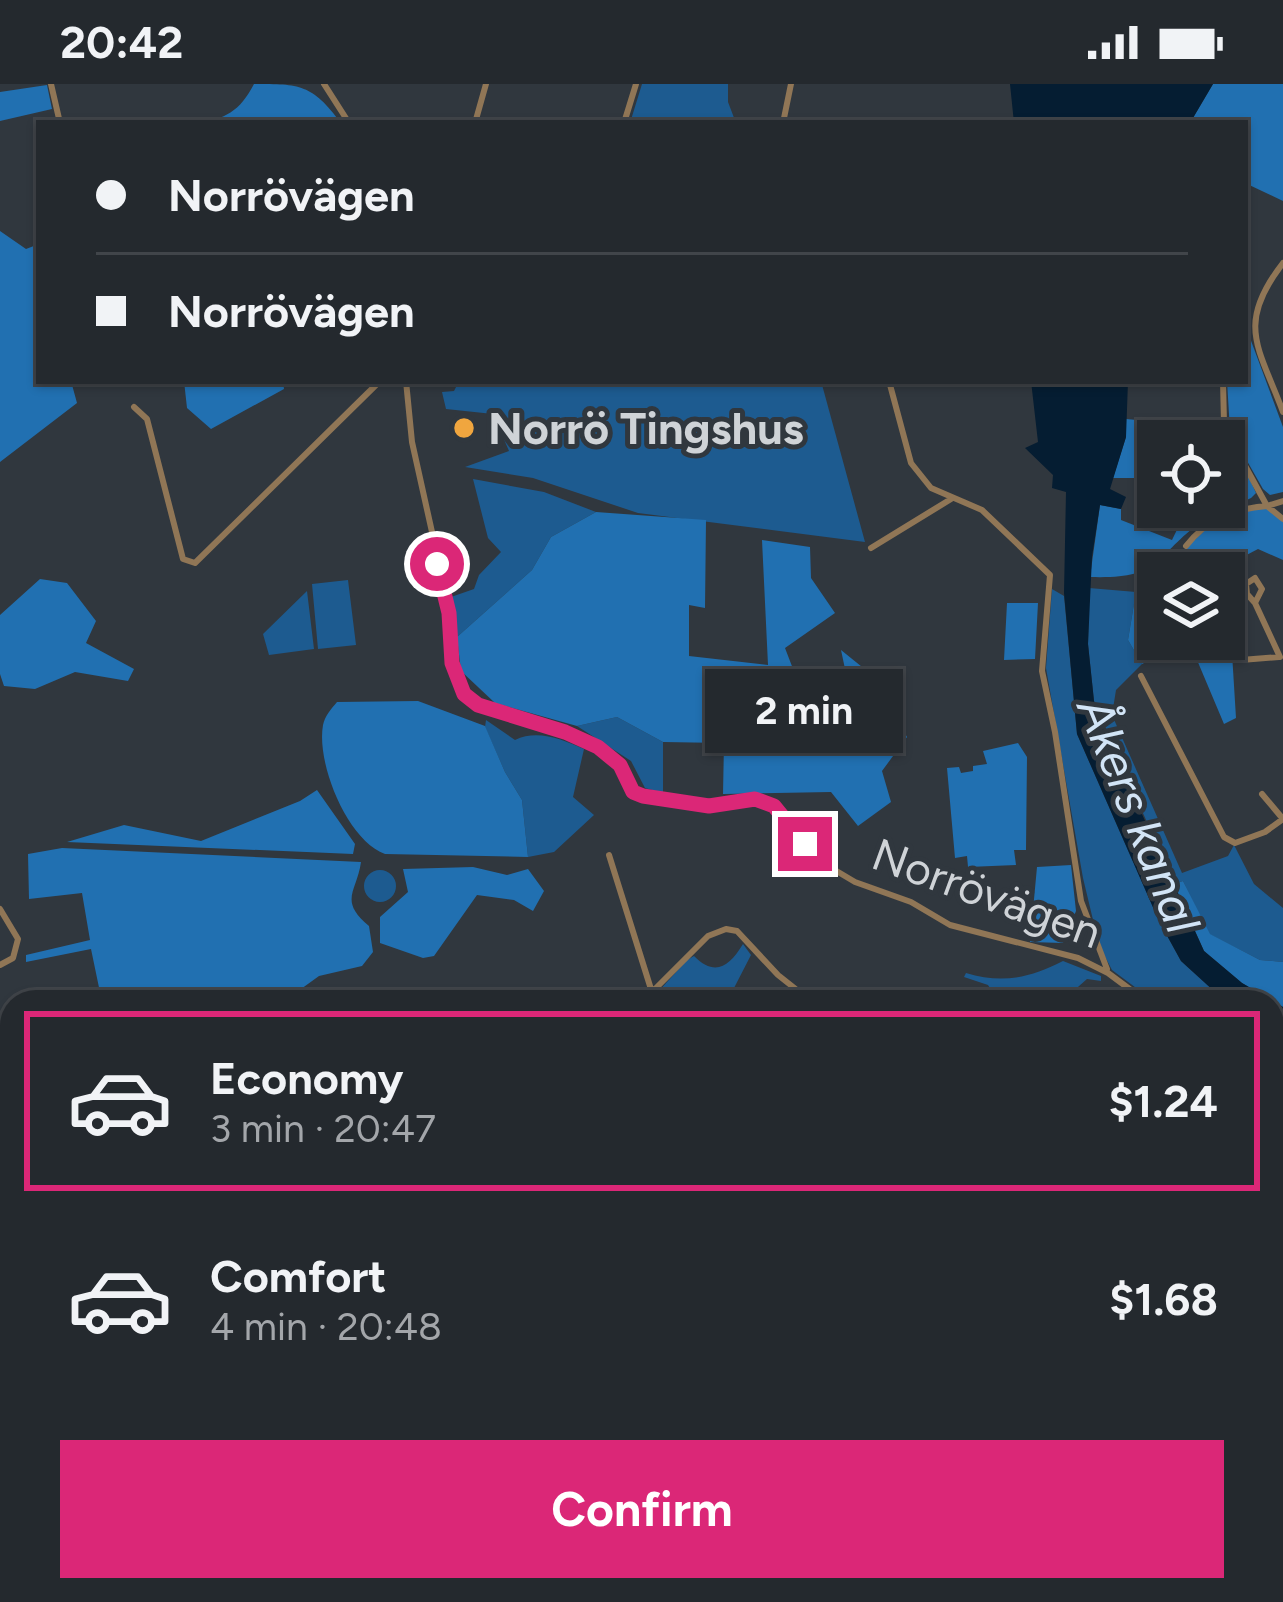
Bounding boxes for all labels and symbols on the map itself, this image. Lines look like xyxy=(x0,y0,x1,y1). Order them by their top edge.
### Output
place label: Norrö Tingshus xyxy=(488,401,804,455)
marker: Norrö Tingshus xyxy=(451,415,477,441)
route start xyxy=(410,537,464,591)
callout: 2 min xyxy=(706,670,904,754)
water label: Åkers kanal xyxy=(1065,687,1213,942)
route end xyxy=(778,817,832,871)
street label: Norrövägen xyxy=(865,827,1109,959)

